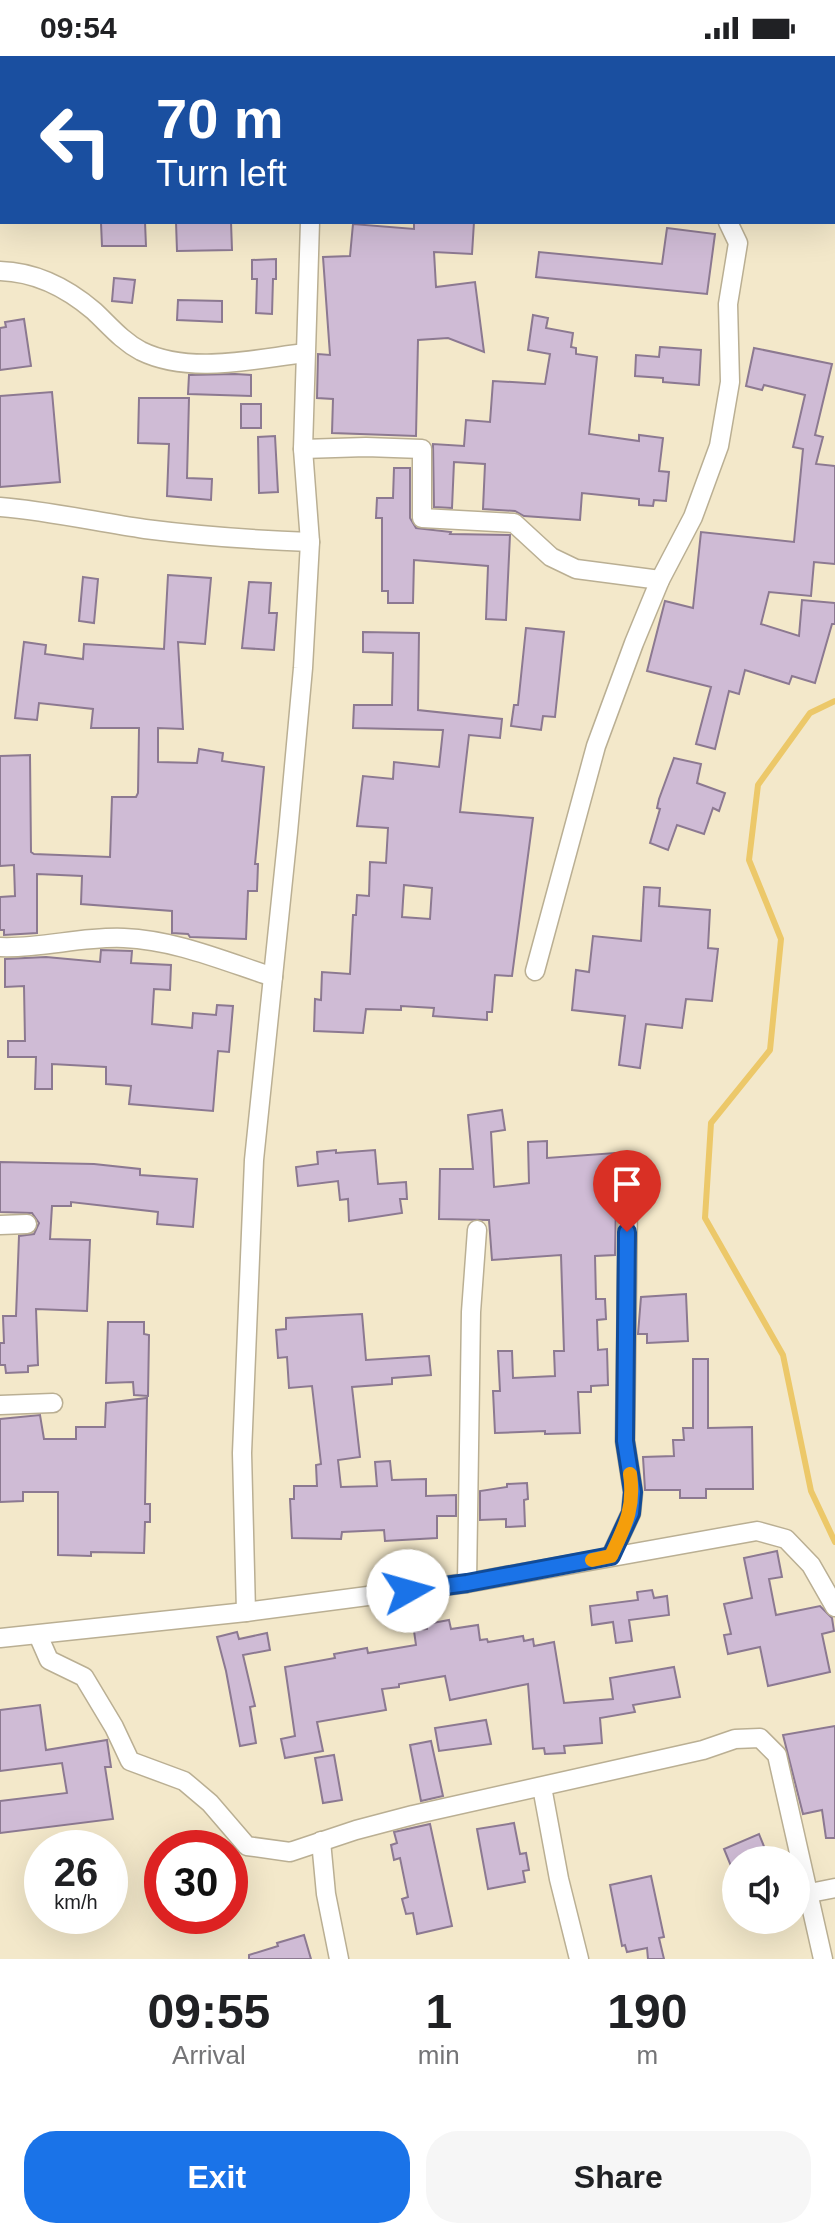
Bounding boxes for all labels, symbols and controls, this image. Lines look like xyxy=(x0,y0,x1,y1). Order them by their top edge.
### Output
text: 09:54 xyxy=(40,11,117,44)
text: 70 m xyxy=(156,87,284,150)
icon: left xyxy=(24,88,128,192)
text: Turn left xyxy=(156,153,287,194)
pin xyxy=(593,1150,661,1232)
icon: arrive xyxy=(605,1162,649,1206)
position arrow xyxy=(366,1549,450,1633)
speed limit sign: 30 xyxy=(144,1830,248,1934)
map controls xyxy=(722,1846,810,1934)
button: sound xyxy=(722,1846,810,1934)
text: 26 xyxy=(54,1850,98,1894)
text: km/h xyxy=(54,1891,98,1913)
text: 09:55 xyxy=(148,1985,270,2038)
text: 1 xyxy=(425,1985,452,2038)
text: 190 xyxy=(607,1985,687,2038)
text: Arrival xyxy=(172,2040,246,2070)
text: min xyxy=(418,2040,460,2070)
text: m xyxy=(637,2040,658,2070)
button: Exit xyxy=(24,2131,410,2223)
button: Share xyxy=(426,2131,811,2223)

